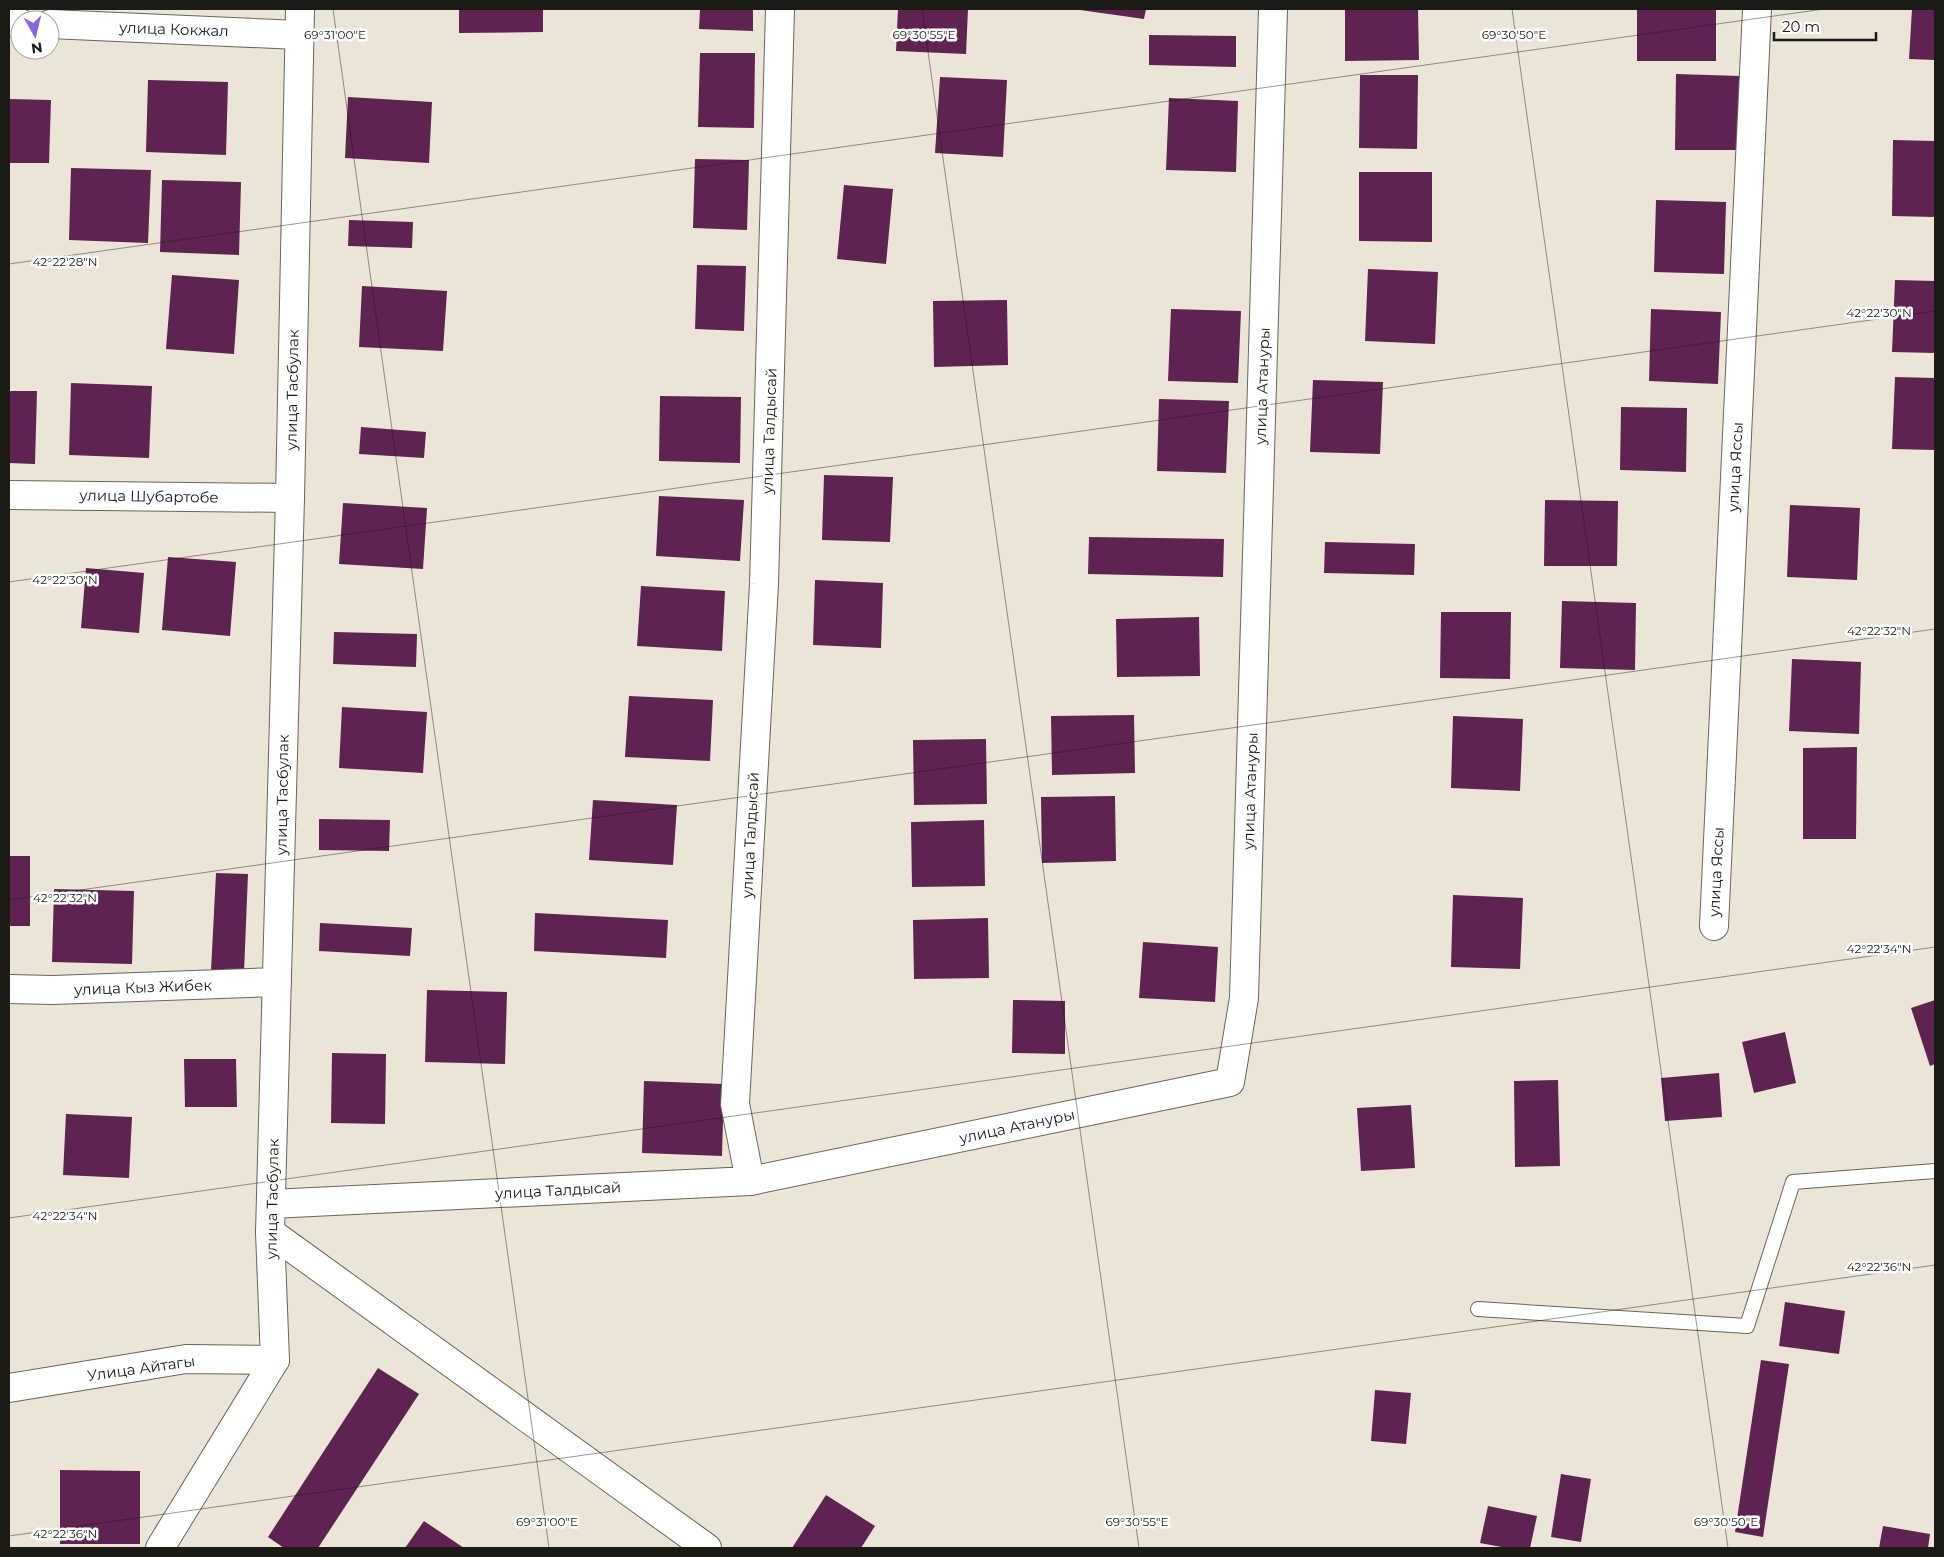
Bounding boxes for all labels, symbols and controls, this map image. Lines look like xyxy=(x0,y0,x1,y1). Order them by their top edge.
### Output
north arrow xyxy=(10,10,60,60)
scale bar xyxy=(1774,10,1876,42)
text: 20 m xyxy=(1782,17,1820,36)
street label: улица Кокжал xyxy=(118,18,229,40)
text: 69°31'00"E xyxy=(304,27,366,42)
text: 69°30'55"E xyxy=(892,27,956,42)
text: 69°30'50"E xyxy=(1482,27,1546,42)
text: N xyxy=(30,38,44,58)
text: 42°22'28"N xyxy=(32,254,98,269)
text: 42°22'30"N xyxy=(1846,305,1912,320)
street label: улица Атануры xyxy=(1250,327,1274,446)
street label: улица Тасбулак xyxy=(281,329,303,452)
street label: улица Талдысай xyxy=(757,367,781,496)
street label: улица Яссы xyxy=(1723,421,1747,514)
street label: улица Шубартобе xyxy=(78,485,219,507)
text: 42°22'30"N xyxy=(32,572,98,587)
text: 42°22'32"N xyxy=(1847,623,1911,638)
street label: улица Атануры xyxy=(1238,732,1262,851)
street label: улица Тасбулак xyxy=(271,734,293,857)
street label: улица Талдысай xyxy=(737,771,763,900)
street label: улица Яссы xyxy=(1704,826,1728,919)
text: 42°22'32"N xyxy=(33,890,97,905)
text: 42°22'34"N xyxy=(1847,941,1911,956)
street label: улица Кыз Жибек xyxy=(73,975,213,999)
street label: улица Атануры xyxy=(956,1104,1077,1148)
street label: улица Тасбулак xyxy=(261,1138,283,1261)
street label: улица Талдысай xyxy=(493,1177,622,1203)
text: 42°22'34"N xyxy=(33,1208,97,1223)
text: 42°22'36"N xyxy=(1847,1259,1911,1274)
street label: Улица Айтагы xyxy=(86,1351,196,1385)
text: 69°31'00"E xyxy=(516,1514,578,1529)
text: 69°30'55"E xyxy=(1105,1514,1169,1529)
text: 69°30'50"E xyxy=(1694,1514,1758,1529)
text: 42°22'36"N xyxy=(33,1526,97,1541)

